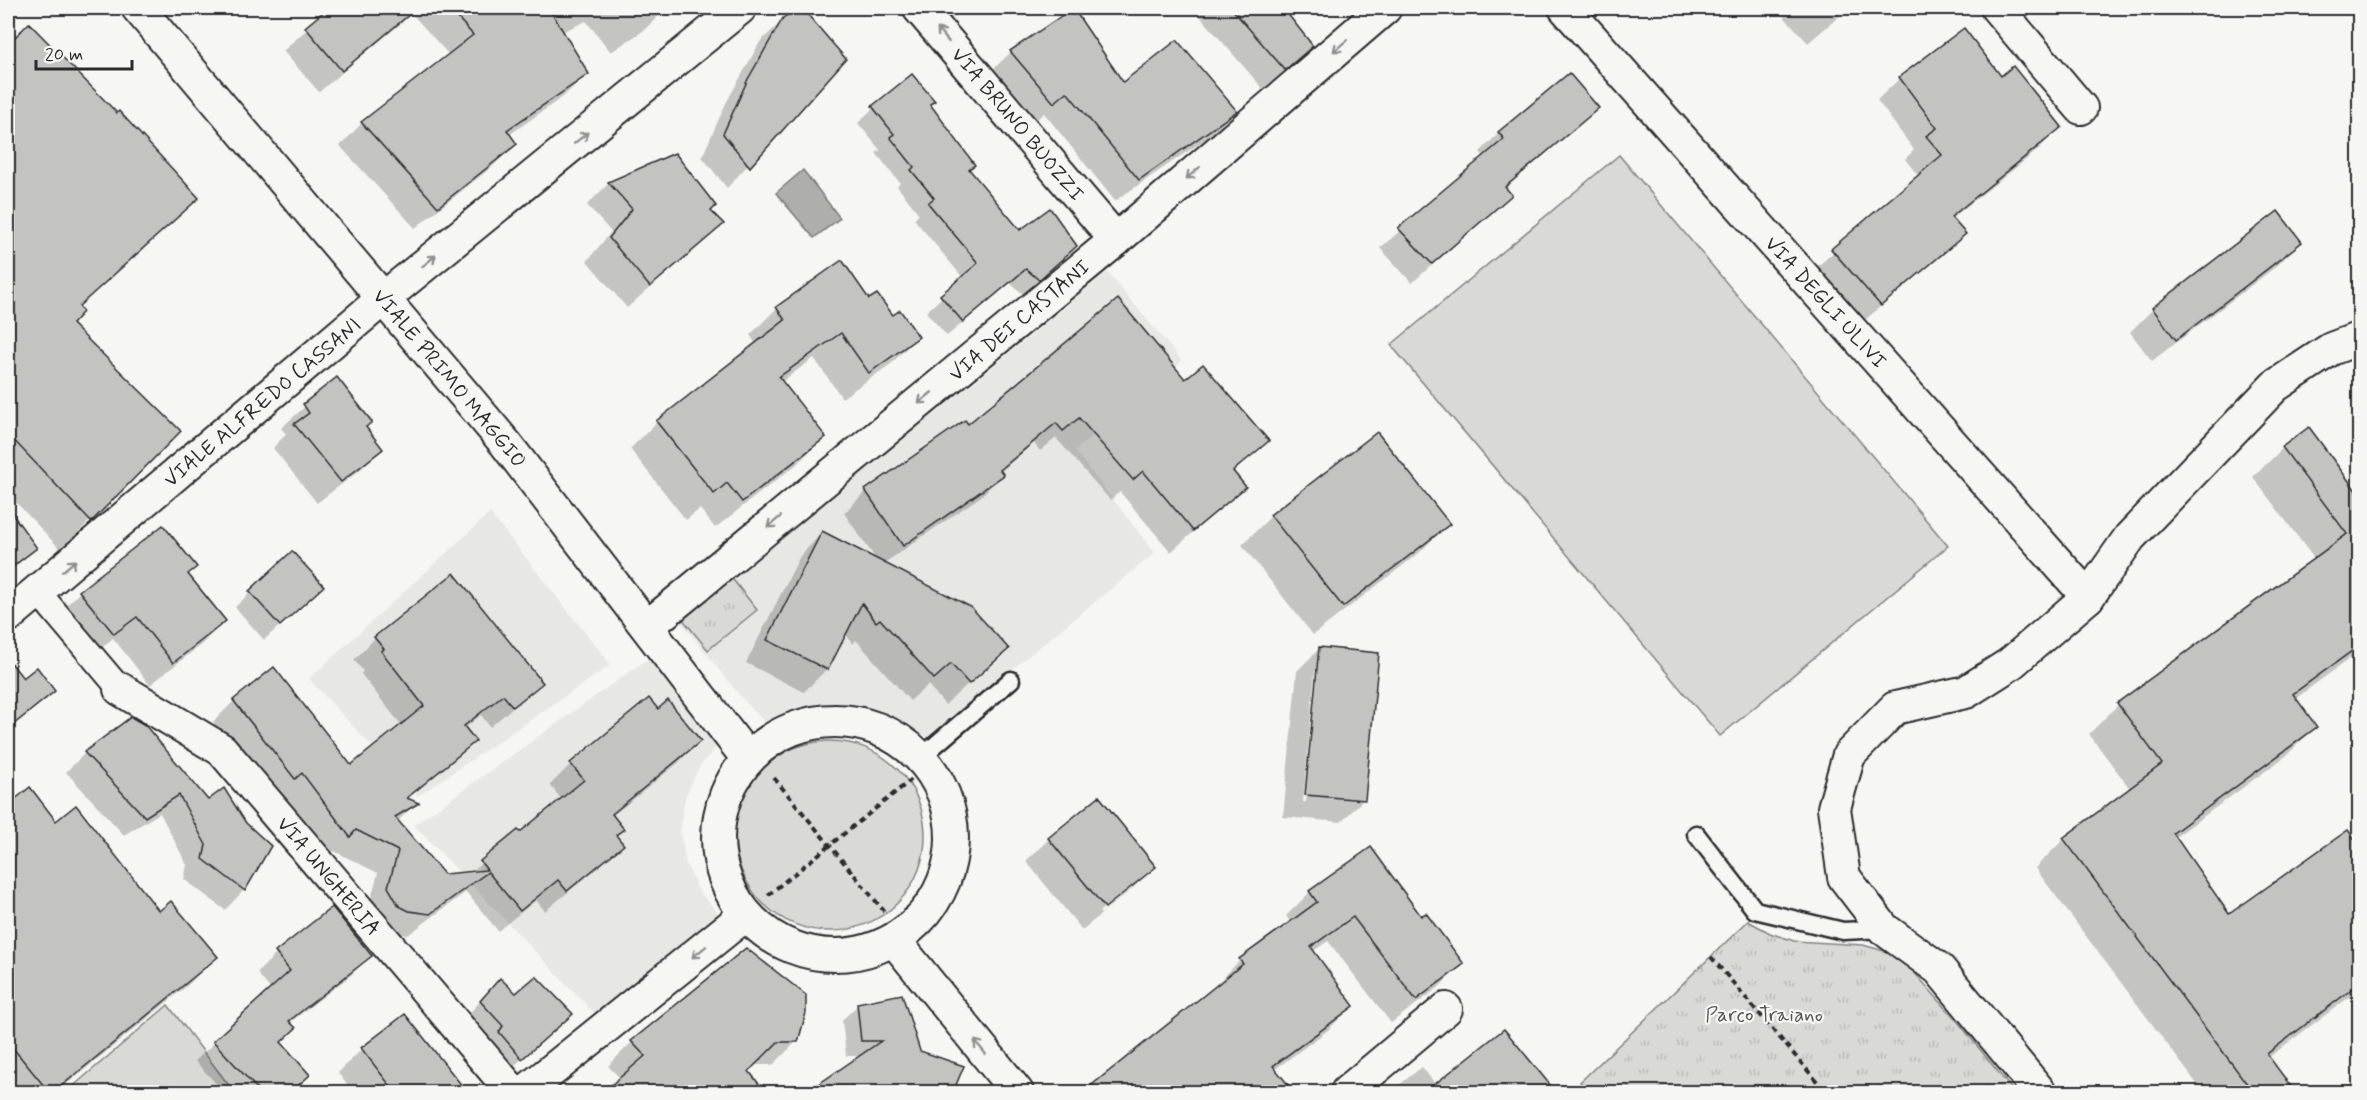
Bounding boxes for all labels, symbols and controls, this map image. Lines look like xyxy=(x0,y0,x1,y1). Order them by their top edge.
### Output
one-way arrow xyxy=(936,27,949,43)
scale bar xyxy=(36,33,132,71)
one-way arrow xyxy=(1333,39,1348,53)
street label: VIA BRUNO BUOZZI xyxy=(944,42,1090,208)
text: 20 m xyxy=(45,43,83,67)
one-way arrow xyxy=(572,132,588,145)
one-way arrow xyxy=(1185,167,1201,180)
street label: VIA DEGLI ULIVI xyxy=(1758,230,1892,375)
street label: VIA DEI CASTANI xyxy=(943,253,1096,388)
one-way arrow xyxy=(421,255,437,268)
street label: VIALE PRIMO MAGGIO xyxy=(366,283,532,474)
street label: VIALE ALFREDO CASSANI xyxy=(158,312,367,494)
one-way arrow xyxy=(917,391,933,404)
one-way arrow xyxy=(767,515,783,528)
one-way arrow xyxy=(61,559,76,573)
street label: VIA UNGHERIA xyxy=(270,811,387,942)
one-way arrow xyxy=(691,945,707,958)
park label: Parco Traiano xyxy=(1705,1001,1823,1029)
one-way arrow xyxy=(974,1039,987,1055)

